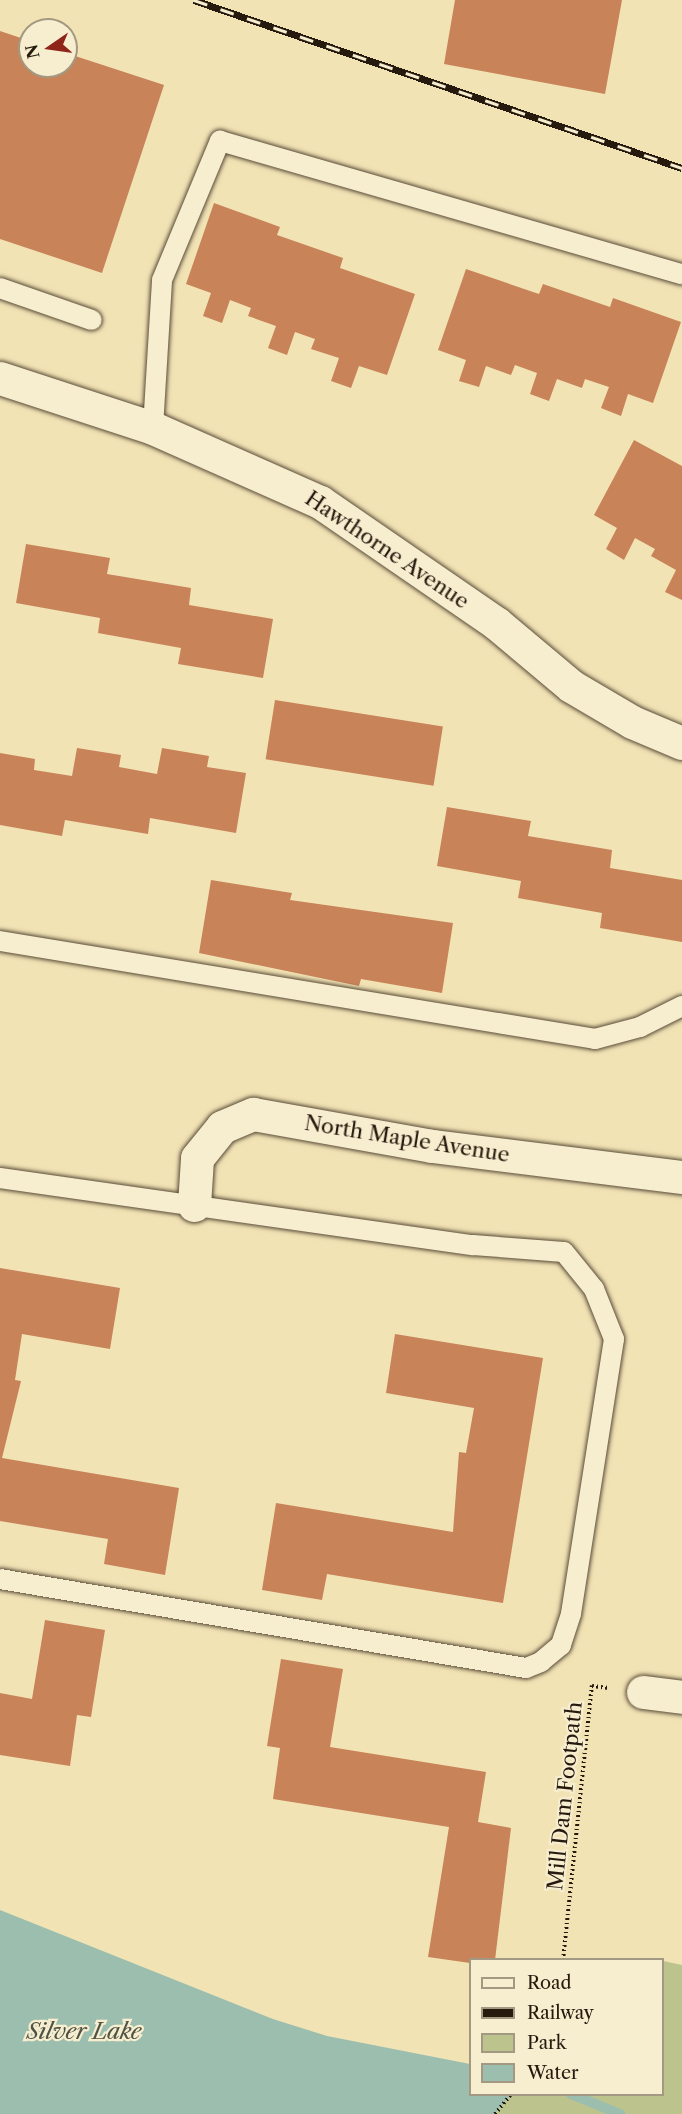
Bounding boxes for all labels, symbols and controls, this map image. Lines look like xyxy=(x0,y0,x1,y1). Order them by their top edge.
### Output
north arrow xyxy=(18,18,78,78)
text: N xyxy=(21,43,44,61)
street label: Hawthorne Avenue xyxy=(300,486,474,614)
street label: North Maple Avenue xyxy=(302,1110,512,1168)
street label: Mill Dam Footpath xyxy=(543,1700,587,1892)
legend xyxy=(469,1958,664,2096)
text: Road xyxy=(527,1972,572,1994)
text: Railway xyxy=(527,2002,594,2024)
water label: Silver Lake xyxy=(27,2019,141,2045)
text: Park xyxy=(527,2032,566,2054)
text: Water xyxy=(527,2062,579,2084)

